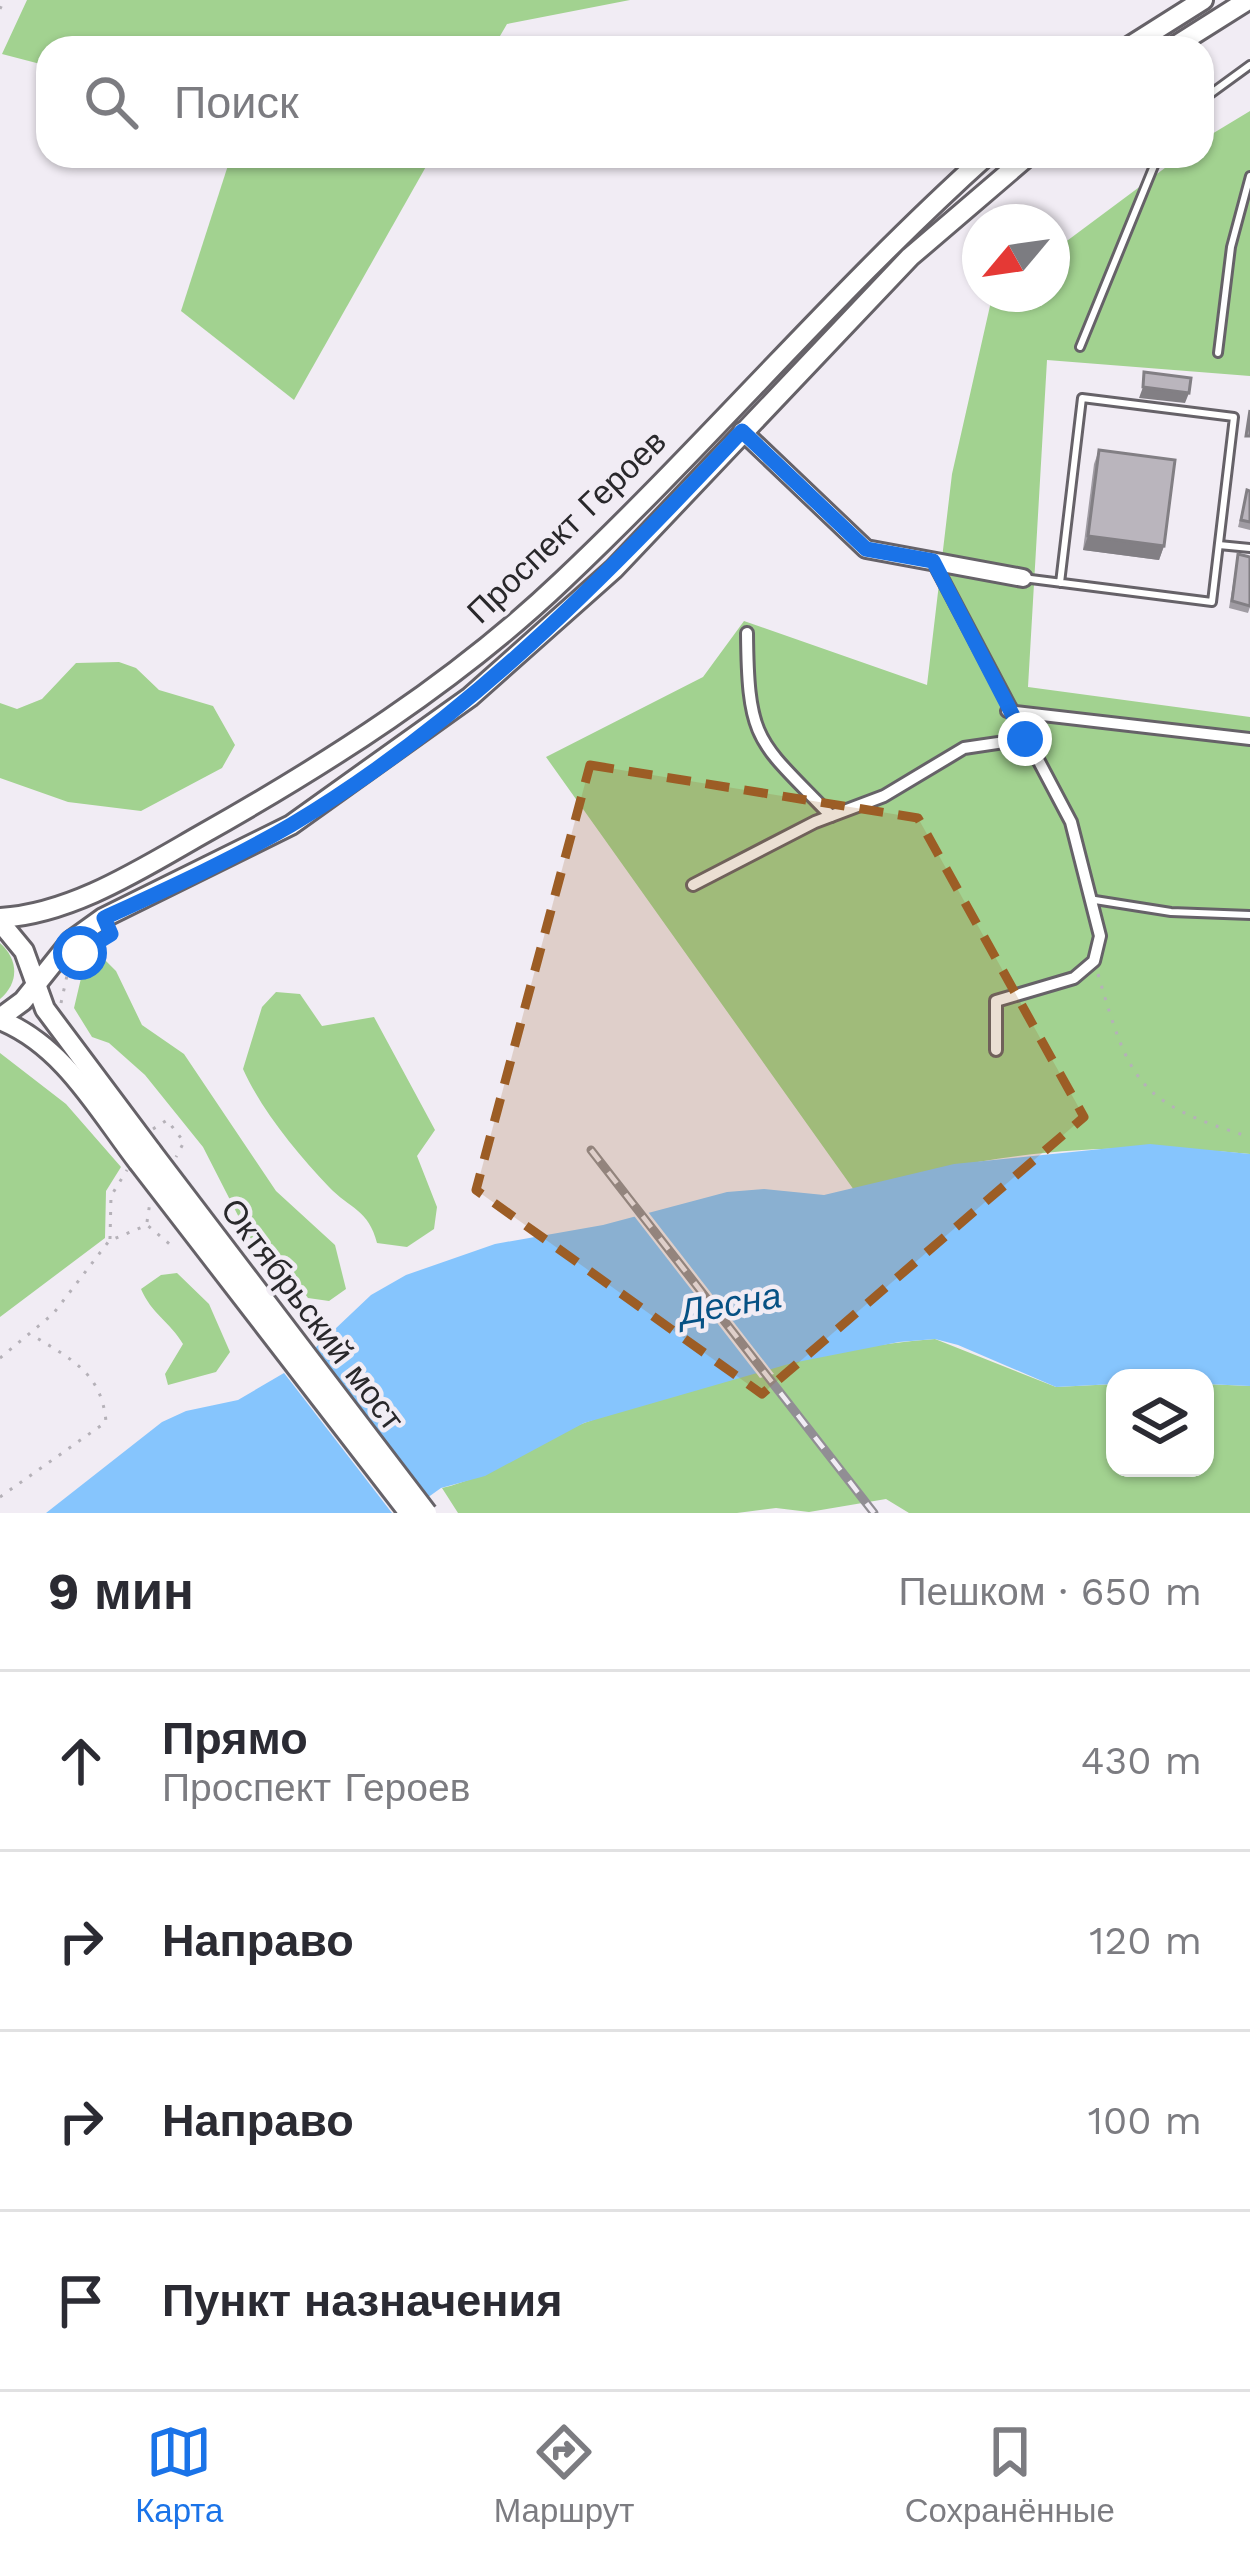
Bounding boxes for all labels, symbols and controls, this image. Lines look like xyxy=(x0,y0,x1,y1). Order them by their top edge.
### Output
search box xyxy=(36,36,1214,168)
icon: search xyxy=(78,69,144,135)
text: Поиск xyxy=(174,76,299,129)
north arrow xyxy=(962,204,1070,312)
street label: Проспект Героев xyxy=(459,422,674,631)
route end xyxy=(998,712,1052,766)
route start xyxy=(53,926,107,980)
street label: Октябрьский мост xyxy=(213,1191,412,1438)
water label: Десна xyxy=(672,1274,784,1334)
map controls xyxy=(1106,1369,1214,1477)
button: layers xyxy=(1106,1369,1214,1477)
text: 9 мин xyxy=(48,1562,194,1621)
text: Пешком · 650 m xyxy=(898,1569,1202,1614)
text: Прямо xyxy=(162,1712,308,1765)
icon: ahead xyxy=(48,1728,114,1794)
text: 430 m xyxy=(1081,1738,1202,1783)
text: Проспект Героев xyxy=(162,1765,470,1810)
icon: right xyxy=(48,1908,114,1974)
text: Направо xyxy=(162,1914,354,1967)
text: 120 m xyxy=(1089,1918,1202,1963)
icon: right xyxy=(48,2088,114,2154)
text: Направо xyxy=(162,2094,354,2147)
text: 100 m xyxy=(1088,2098,1202,2143)
icon: arrive xyxy=(48,2268,114,2334)
text: Пункт назначения xyxy=(162,2274,562,2327)
tab: Карта xyxy=(135,2419,223,2530)
tab: Маршрут xyxy=(494,2419,634,2530)
tab: Сохранённые xyxy=(905,2419,1115,2530)

